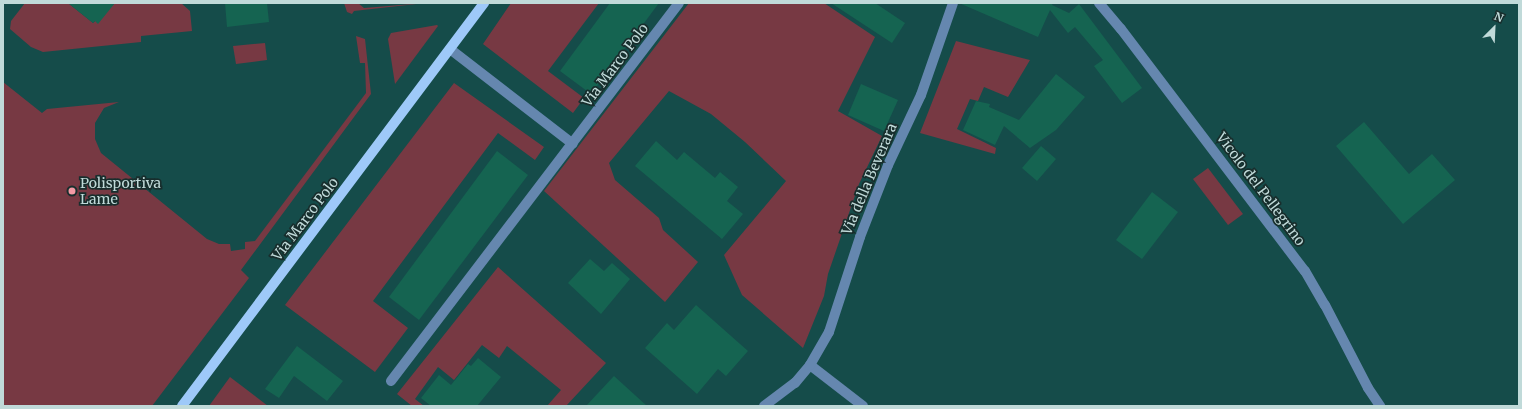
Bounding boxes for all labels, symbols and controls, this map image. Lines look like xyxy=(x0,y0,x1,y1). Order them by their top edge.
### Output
north arrow xyxy=(1474,8,1514,48)
text: N xyxy=(1492,9,1506,25)
street label: Via Marco Polo xyxy=(578,20,652,110)
street label: Via della Beverara xyxy=(838,121,900,237)
street label: Vicolo del Pellegrino xyxy=(1213,129,1309,249)
street label: Via Marco Polo xyxy=(268,174,342,264)
place label: Polisportiva Lame xyxy=(80,175,161,208)
marker: Polisportiva Lame xyxy=(67,186,77,196)

